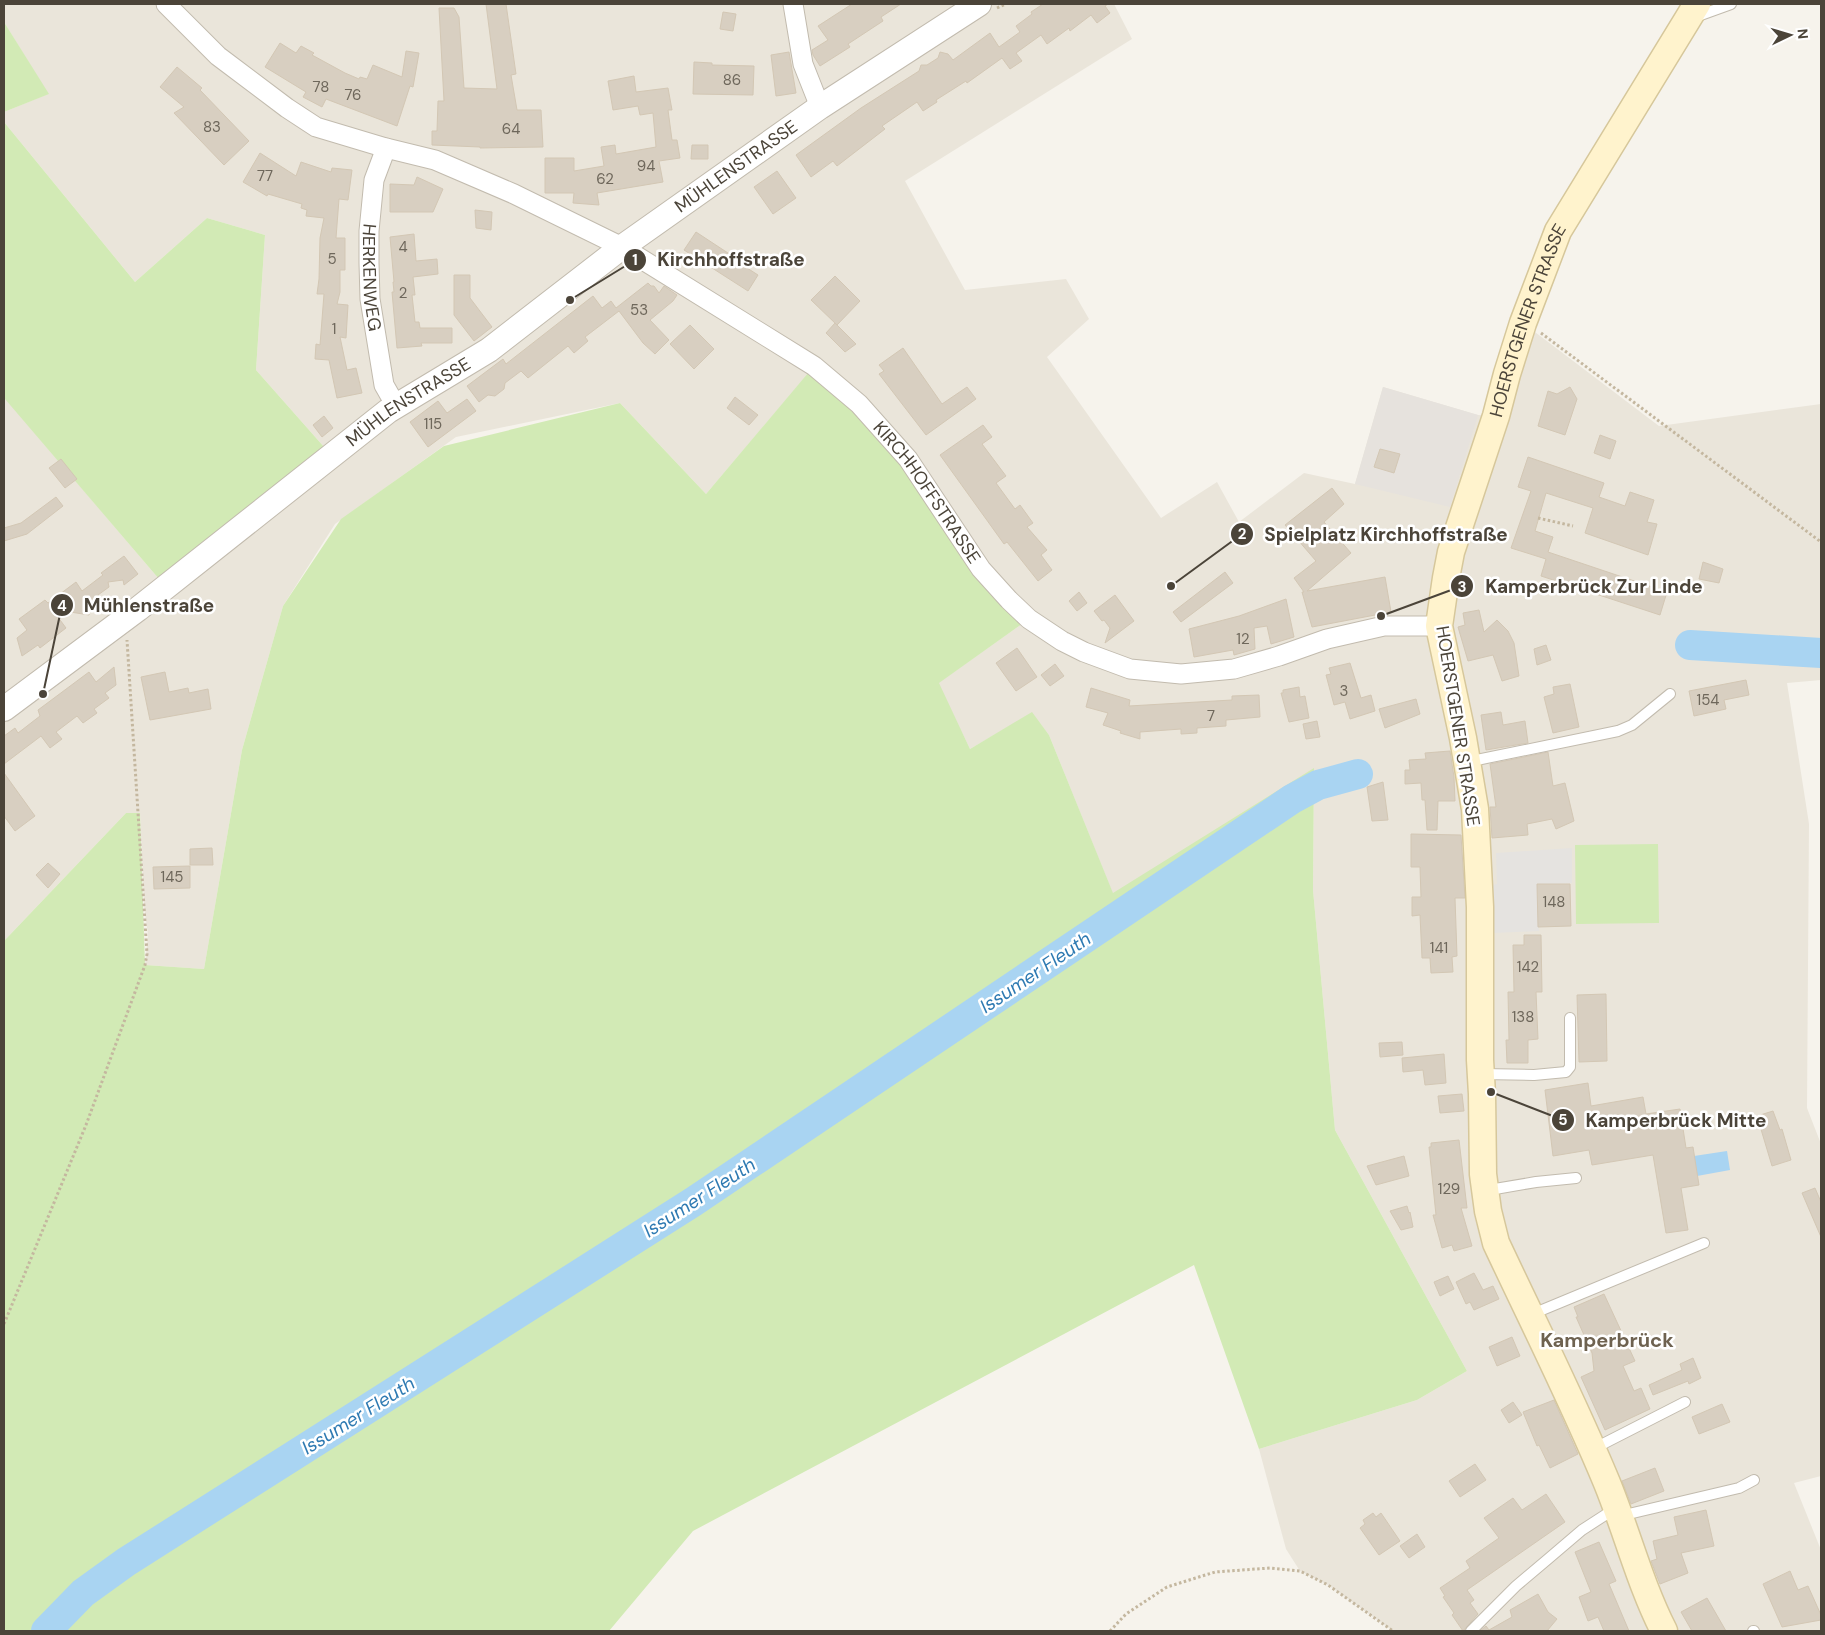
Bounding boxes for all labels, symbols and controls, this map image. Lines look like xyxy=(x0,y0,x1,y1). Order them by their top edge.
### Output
north arrow xyxy=(1765,10,1815,60)
text: N xyxy=(1794,28,1812,40)
house number: 86 xyxy=(723,70,741,90)
house number: 78 xyxy=(313,77,329,97)
house number: 76 xyxy=(344,85,362,105)
street label: MÜHLENSTRASSE xyxy=(670,115,802,218)
house number: 83 xyxy=(203,117,221,137)
house number: 64 xyxy=(502,119,520,139)
house number: 94 xyxy=(637,156,655,176)
house number: 77 xyxy=(257,166,273,186)
house number: 62 xyxy=(596,169,614,189)
street label: HOERSTGENER STRASSE xyxy=(1484,219,1572,420)
street label: HERKENWEG xyxy=(357,223,387,333)
house number: 4 xyxy=(398,237,408,257)
callout: Kirchhoffstraße xyxy=(622,243,815,277)
text: Kirchhoffstraße xyxy=(657,247,805,272)
house number: 5 xyxy=(327,249,337,269)
text: 1 xyxy=(632,250,638,270)
house number: 2 xyxy=(399,283,407,303)
house number: 53 xyxy=(630,300,648,320)
house number: 1 xyxy=(332,319,336,339)
street label: MÜHLENSTRASSE xyxy=(341,352,475,452)
house number: 115 xyxy=(424,414,442,434)
street label: KIRCHHOFFSTRASSE xyxy=(868,416,986,568)
callout: Spielplatz Kirchhoffstraße xyxy=(1229,517,1518,551)
text: Spielplatz Kirchhoffstraße xyxy=(1264,522,1508,547)
text: 2 xyxy=(1238,524,1247,544)
callout: Kamperbrück Zur Linde xyxy=(1450,569,1713,603)
text: Kamperbrück Zur Linde xyxy=(1485,574,1703,599)
text: 3 xyxy=(1457,577,1467,597)
callout: Mühlenstraße xyxy=(49,588,225,622)
text: Mühlenstraße xyxy=(84,593,214,618)
text: 4 xyxy=(57,596,67,616)
street label: HOERSTGENER STRASSE xyxy=(1430,624,1486,828)
house number: 12 xyxy=(1236,629,1250,649)
house number: 3 xyxy=(1340,681,1348,701)
house number: 154 xyxy=(1697,690,1719,710)
house number: 7 xyxy=(1207,706,1215,726)
house number: 145 xyxy=(161,867,183,887)
house number: 148 xyxy=(1543,892,1565,912)
water label: Issumer Fleuth xyxy=(975,926,1096,1019)
house number: 141 xyxy=(1430,938,1448,958)
house number: 142 xyxy=(1517,957,1539,977)
house number: 138 xyxy=(1512,1007,1534,1027)
callout: Kamperbrück Mitte xyxy=(1550,1103,1776,1137)
text: Kamperbrück Mitte xyxy=(1586,1108,1766,1133)
text: 5 xyxy=(1558,1110,1568,1130)
water label: Issumer Fleuth xyxy=(638,1152,760,1243)
house number: 129 xyxy=(1438,1179,1460,1199)
district label: Kamperbrück xyxy=(1540,1327,1674,1353)
water label: Issumer Fleuth xyxy=(297,1371,420,1460)

